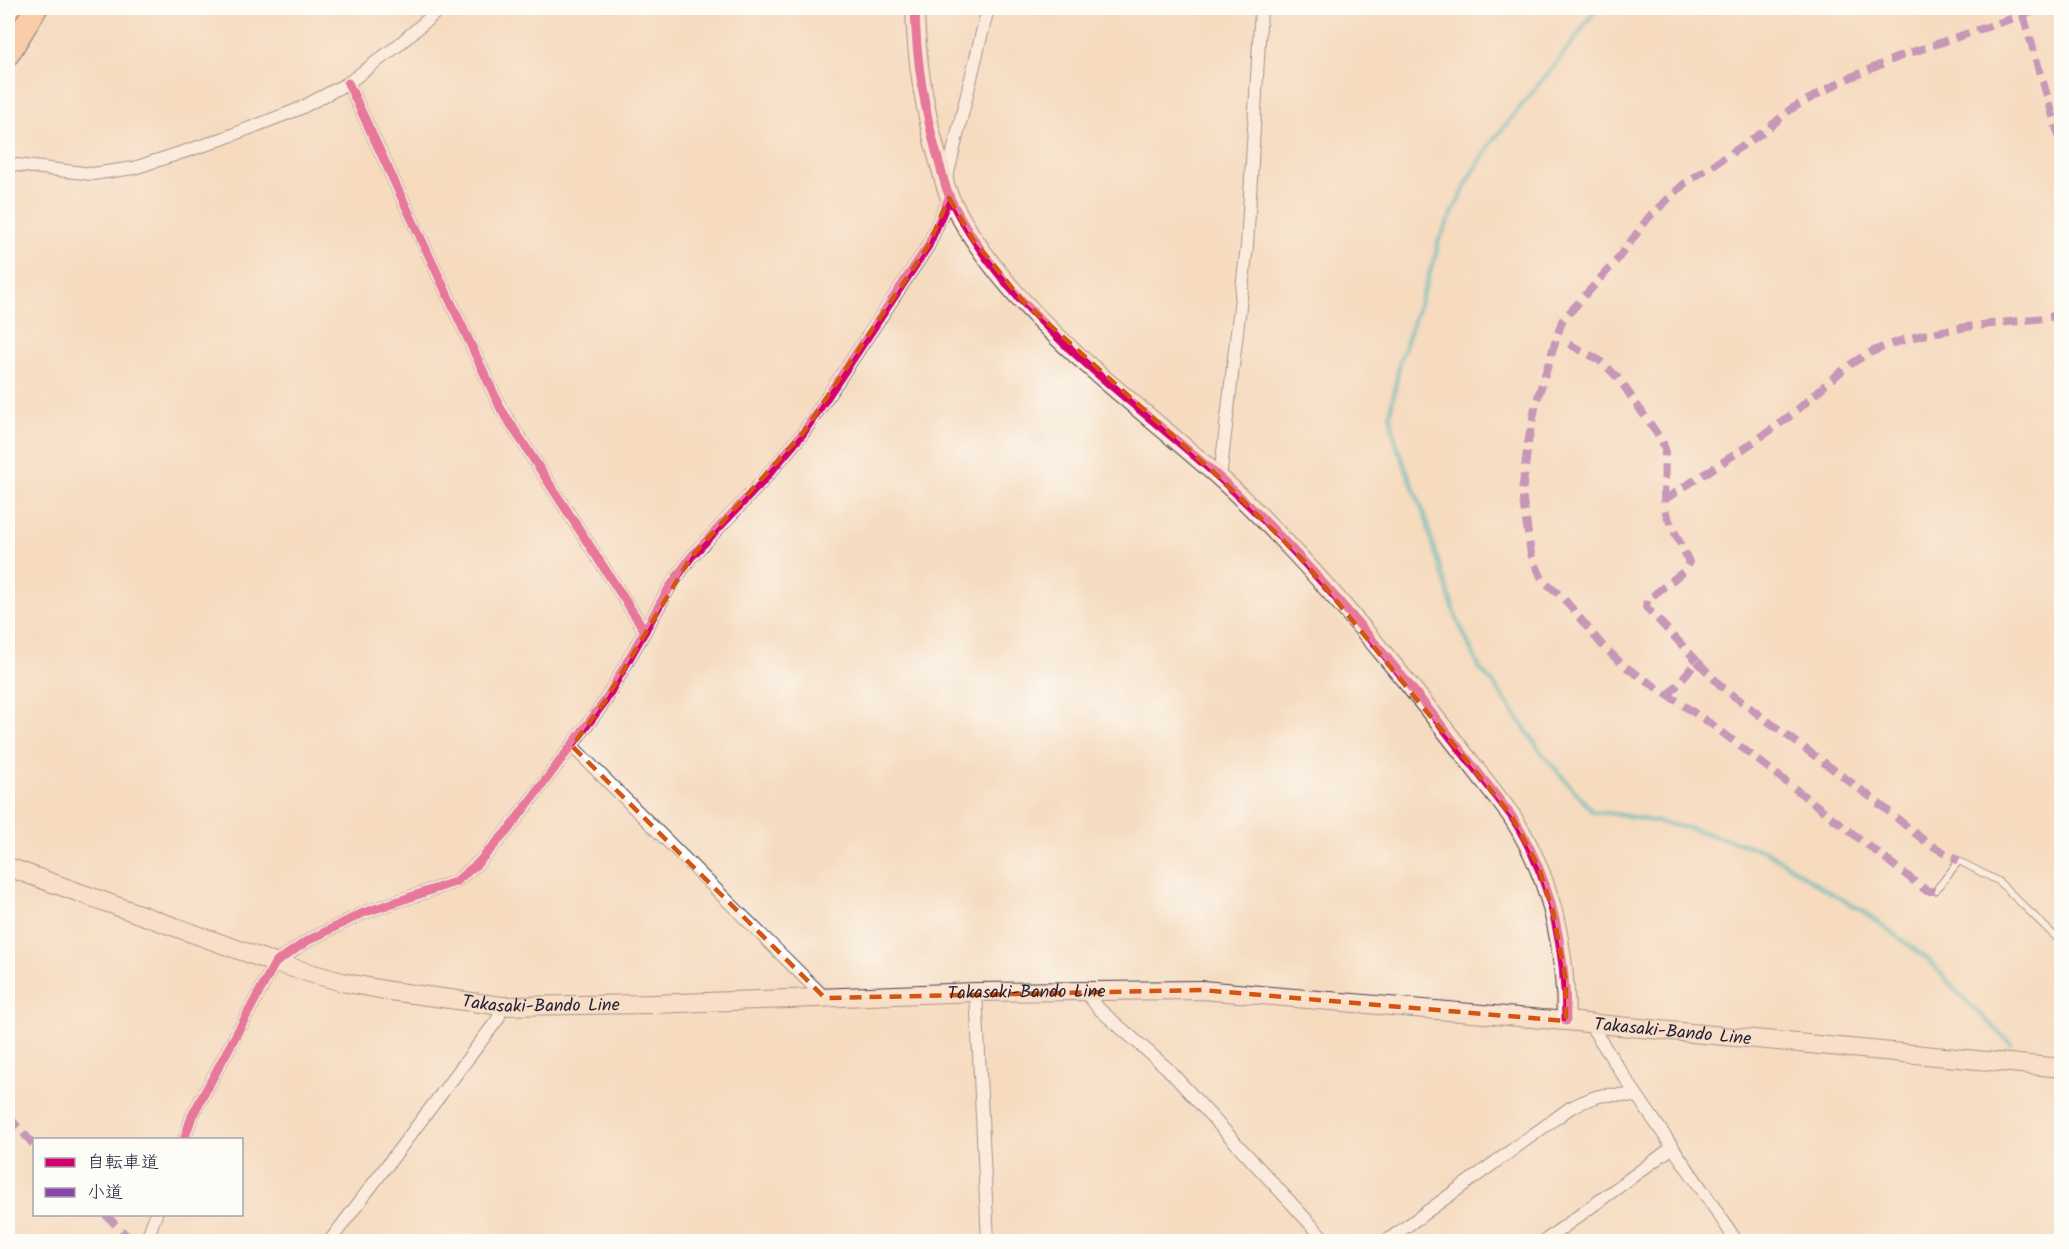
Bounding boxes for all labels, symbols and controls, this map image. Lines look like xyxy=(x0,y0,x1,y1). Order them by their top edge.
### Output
street label: Takasaki-Bando Line xyxy=(947,978,1106,1009)
street label: Takasaki-Bando Line xyxy=(460,988,620,1022)
street label: Takasaki-Bando Line xyxy=(1593,1011,1753,1054)
legend xyxy=(33,1138,243,1216)
text: 自転車道 xyxy=(87,1149,159,1178)
text: 小道 xyxy=(87,1179,123,1208)

